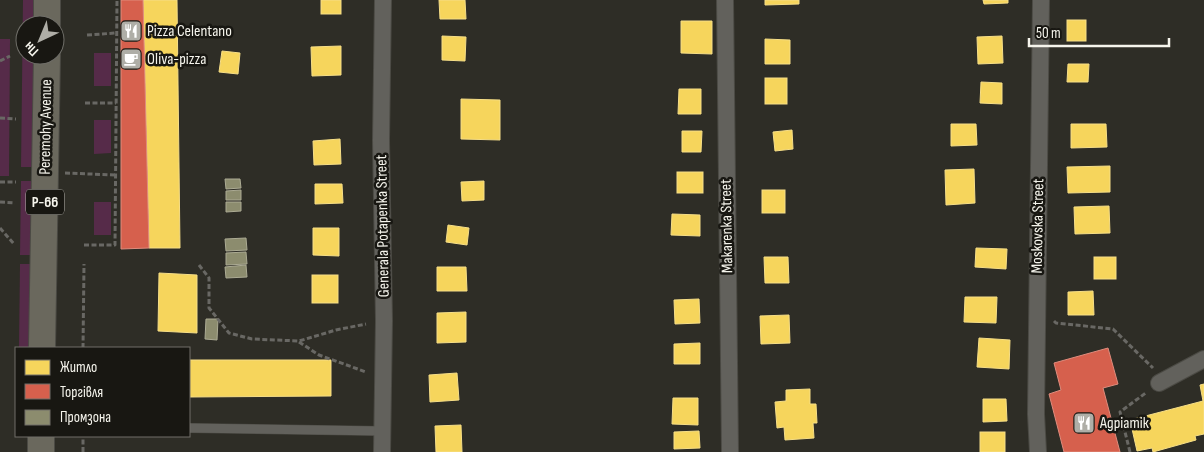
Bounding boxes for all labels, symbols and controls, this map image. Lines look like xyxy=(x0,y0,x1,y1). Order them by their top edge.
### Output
north arrow xyxy=(15,15,65,65)
scale bar xyxy=(1029,15,1169,47)
restaurant icon: Pizza Celentano xyxy=(119,19,143,43)
place label: Pizza Celentano xyxy=(147,22,232,41)
text: 50 m xyxy=(1036,24,1061,43)
text: Пн xyxy=(21,38,42,60)
cafe icon: Oliva-pizza xyxy=(119,47,143,71)
place label: Oliva-pizza xyxy=(147,50,206,69)
street label: Peremohy Avenue xyxy=(36,79,56,175)
street label: Generala Potapenka Street xyxy=(372,154,394,298)
street label: Moskovska Street xyxy=(1028,178,1048,274)
street label: Makarenka Street xyxy=(717,179,737,273)
road number: Р-66 xyxy=(26,190,64,214)
legend xyxy=(15,347,190,437)
text: Житло xyxy=(60,358,97,377)
text: Торгівля xyxy=(60,383,103,402)
text: Промзона xyxy=(60,408,111,427)
restaurant icon: Адріатік xyxy=(1072,411,1096,435)
place label: Адріатік xyxy=(1099,414,1150,433)

